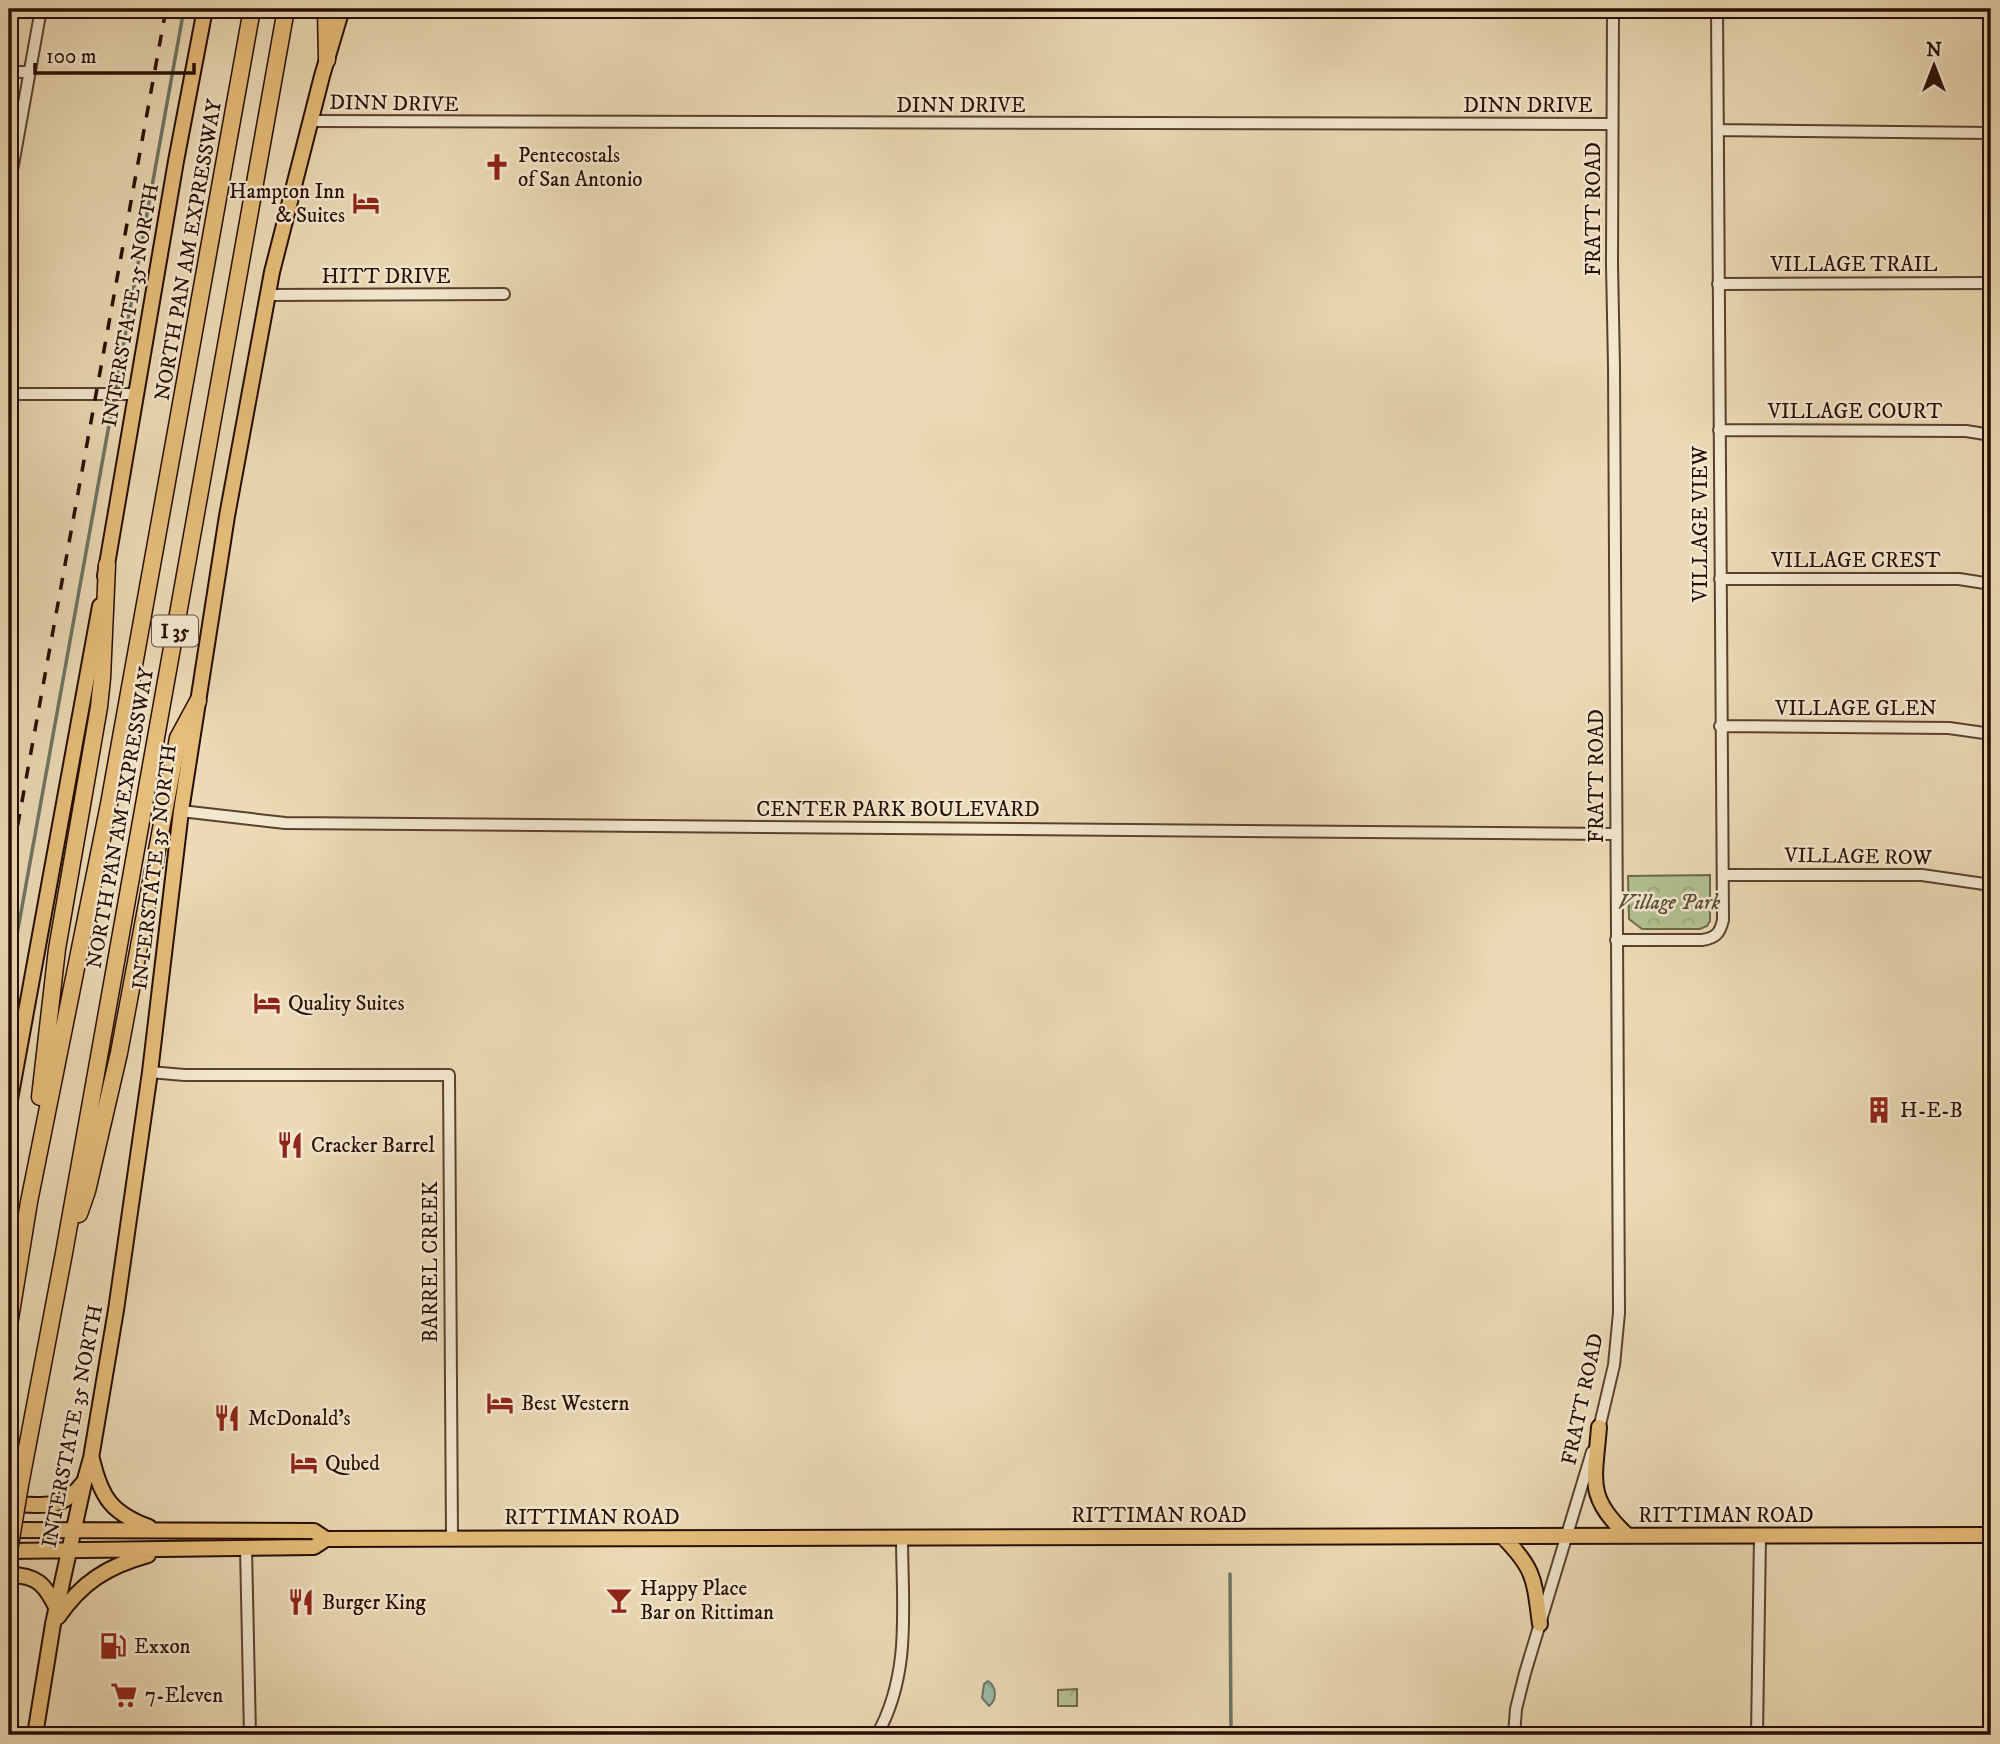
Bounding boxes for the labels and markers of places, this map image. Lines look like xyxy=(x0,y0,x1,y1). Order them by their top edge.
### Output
place label: Pentecostals of San Antonio xyxy=(518,143,643,193)
church icon: Pentecostals of San Antonio xyxy=(482,152,512,182)
place label: Hampton Inn & Suites xyxy=(229,179,345,229)
hotel icon: Hampton Inn & Suites xyxy=(351,188,381,218)
hotel icon: Quality Suites xyxy=(252,988,282,1018)
place label: Quality Suites xyxy=(288,991,404,1017)
building icon: H-E-B xyxy=(1864,1095,1894,1125)
place label: H-E-B xyxy=(1900,1098,1963,1124)
restaurant icon: Cracker Barrel xyxy=(275,1130,305,1160)
place label: Cracker Barrel xyxy=(311,1133,435,1159)
hotel icon: Best Western xyxy=(485,1388,515,1418)
place label: Best Western xyxy=(521,1391,629,1417)
restaurant icon: McDonald's xyxy=(212,1403,242,1433)
place label: McDonald's xyxy=(248,1406,351,1432)
hotel icon: Qubed xyxy=(289,1448,319,1478)
place label: Qubed xyxy=(325,1451,380,1477)
place label: Happy Place Bar on Rittiman xyxy=(640,1576,774,1626)
bar icon: Happy Place Bar on Rittiman xyxy=(604,1585,634,1615)
restaurant icon: Burger King xyxy=(286,1587,316,1617)
place label: Burger King xyxy=(322,1590,427,1616)
fuel station icon: Exxon xyxy=(98,1631,128,1661)
place label: Exxon xyxy=(134,1634,191,1660)
supermarket icon: 7-Eleven xyxy=(109,1680,139,1710)
place label: 7-Eleven xyxy=(145,1683,223,1709)

